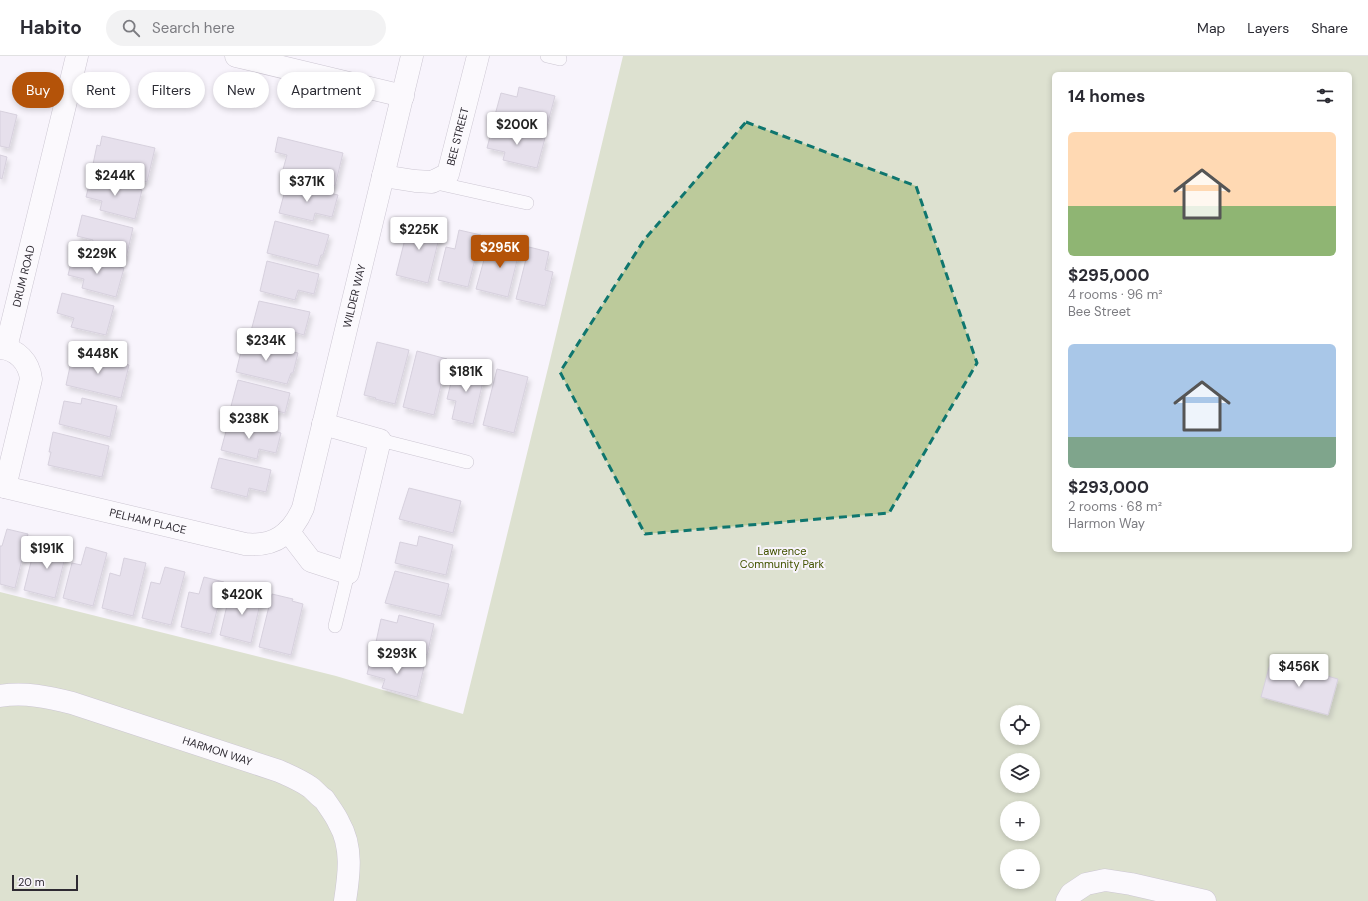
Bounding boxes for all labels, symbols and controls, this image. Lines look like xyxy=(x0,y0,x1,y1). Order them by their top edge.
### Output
search box xyxy=(106,10,386,46)
text: Habito xyxy=(20,15,82,40)
icon: search xyxy=(120,17,142,39)
text: Search here xyxy=(152,18,235,38)
text: Map xyxy=(1197,19,1225,37)
text: Layers xyxy=(1247,19,1289,37)
text: Share xyxy=(1311,19,1348,37)
chip: Buy xyxy=(12,72,64,108)
chip: Rent xyxy=(72,72,130,108)
chip: Filters xyxy=(138,72,205,108)
chip: New xyxy=(213,72,269,108)
chip: Apartment xyxy=(277,72,375,108)
text: 14 homes xyxy=(1068,85,1145,107)
icon: filters xyxy=(1314,85,1336,107)
street label: BEE STREET xyxy=(443,106,472,167)
pin: $200K xyxy=(489,112,545,146)
text: $200K xyxy=(496,116,538,133)
icon: home xyxy=(1166,158,1238,230)
pin: $244K xyxy=(87,163,143,197)
text: $244K xyxy=(95,167,135,184)
pin: $371K xyxy=(279,169,335,203)
text: $371K xyxy=(289,173,325,190)
pin: $225K xyxy=(391,217,447,251)
text: $225K xyxy=(399,221,439,238)
pin: $295K xyxy=(472,235,528,269)
text: $295K xyxy=(480,239,520,256)
pin: $229K xyxy=(69,241,125,275)
street label: DRUM ROAD xyxy=(9,243,38,308)
text: $229K xyxy=(77,245,117,262)
street label: WILDER WAY xyxy=(340,262,369,329)
text: $295,000 xyxy=(1068,264,1149,286)
text: 4 rooms · 96 m² xyxy=(1068,286,1163,303)
text: Bee Street xyxy=(1068,303,1131,320)
pin: $234K xyxy=(238,328,294,362)
text: $234K xyxy=(246,332,286,349)
pin: $448K xyxy=(70,341,126,375)
text: $448K xyxy=(77,345,119,362)
pin: $181K xyxy=(438,359,494,393)
text: $181K xyxy=(449,363,483,380)
icon: home xyxy=(1166,370,1238,442)
pin: $238K xyxy=(221,406,277,440)
text: $238K xyxy=(229,410,269,427)
text: $293,000 xyxy=(1068,476,1149,498)
text: 2 rooms · 68 m² xyxy=(1068,498,1162,515)
street label: PELHAM PLACE xyxy=(108,505,188,537)
text: Harmon Way xyxy=(1068,515,1145,532)
pin: $191K xyxy=(19,536,75,570)
text: $191K xyxy=(30,540,64,557)
park label: Lawrence Community Park xyxy=(740,544,825,571)
pin: $420K xyxy=(214,582,270,616)
text: $420K xyxy=(221,586,263,603)
pin: $293K xyxy=(369,641,425,675)
text: $293K xyxy=(377,645,417,662)
pin: $456K xyxy=(1271,654,1327,688)
text: $456K xyxy=(1278,658,1320,675)
map controls xyxy=(1000,705,1040,889)
button: locate xyxy=(1000,705,1040,745)
street label: HARMON WAY xyxy=(181,733,255,769)
button: layers xyxy=(1000,753,1040,793)
button: + xyxy=(1000,801,1040,841)
button: − xyxy=(1000,849,1040,889)
scale bar xyxy=(12,873,78,892)
text: 20 m xyxy=(18,875,44,889)

